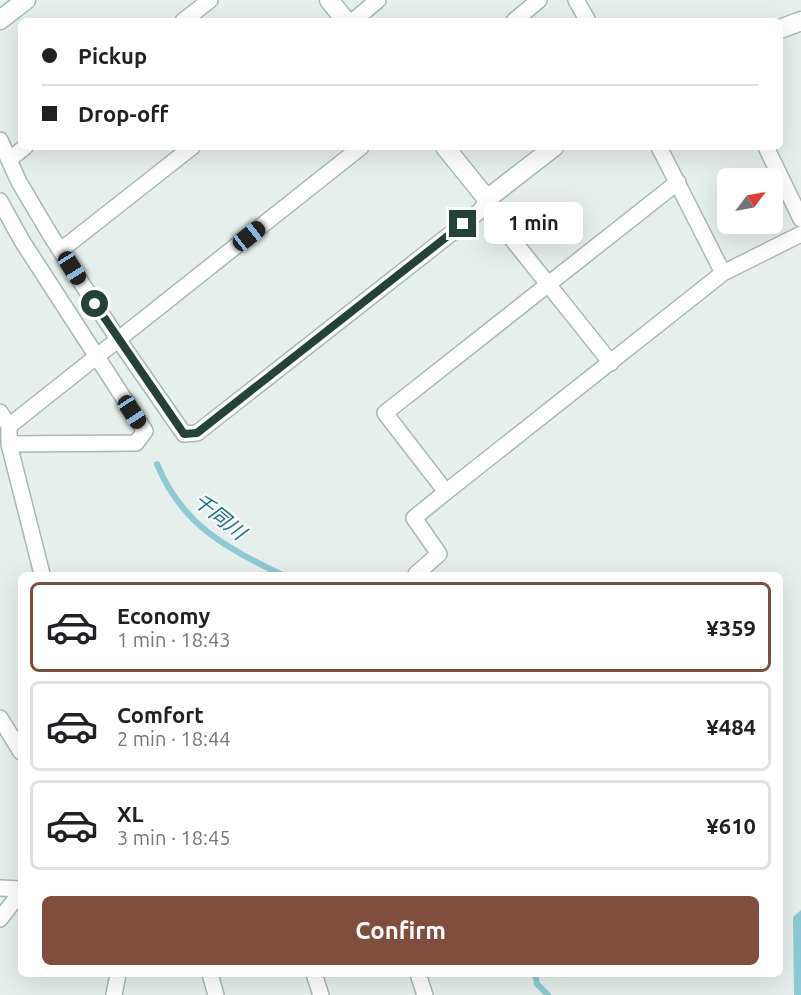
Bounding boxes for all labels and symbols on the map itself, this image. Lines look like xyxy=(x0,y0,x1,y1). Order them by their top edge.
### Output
north arrow xyxy=(717,168,783,234)
callout: 1 min xyxy=(484,203,583,245)
route end xyxy=(449,210,476,237)
car xyxy=(229,218,269,254)
car xyxy=(55,248,89,288)
route start xyxy=(81,290,108,317)
car xyxy=(115,392,149,432)
water label: 千同川 xyxy=(189,488,252,545)

